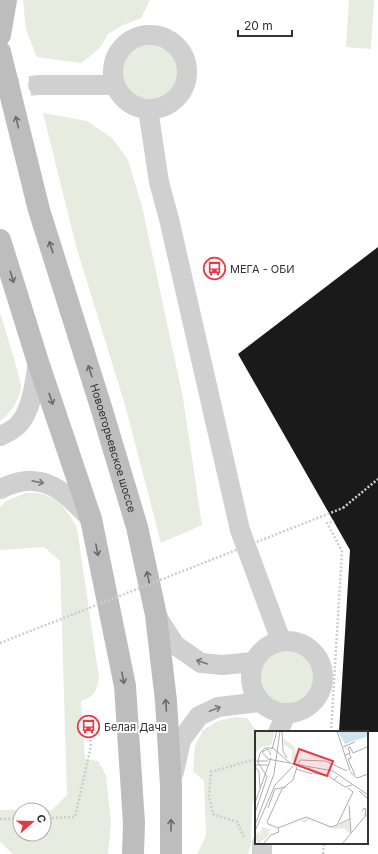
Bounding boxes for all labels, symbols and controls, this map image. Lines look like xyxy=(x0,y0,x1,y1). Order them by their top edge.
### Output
scale bar xyxy=(238,12,292,38)
text: 20 m xyxy=(244,18,273,33)
one-way arrow xyxy=(13,115,20,128)
one-way arrow xyxy=(47,241,54,254)
bus stop icon: МЕГА - ОБИ xyxy=(201,256,227,282)
place label: МЕГА - ОБИ xyxy=(230,262,295,276)
one-way arrow xyxy=(9,270,16,283)
one-way arrow xyxy=(86,365,93,378)
street label: Новоегорьевское шоссе xyxy=(87,382,139,514)
one-way arrow xyxy=(47,393,55,405)
one-way arrow xyxy=(31,478,44,486)
one-way arrow xyxy=(94,543,102,556)
one-way arrow xyxy=(143,571,151,584)
one-way arrow xyxy=(196,657,208,665)
one-way arrow xyxy=(119,671,127,684)
one-way arrow xyxy=(162,699,170,712)
one-way arrow xyxy=(209,704,221,712)
bus stop icon: Белая Дача xyxy=(76,714,102,740)
place label: Белая Дача xyxy=(104,720,167,734)
inset map xyxy=(255,731,368,844)
north arrow xyxy=(12,802,52,842)
text: С xyxy=(33,812,49,825)
one-way arrow xyxy=(167,819,175,832)

